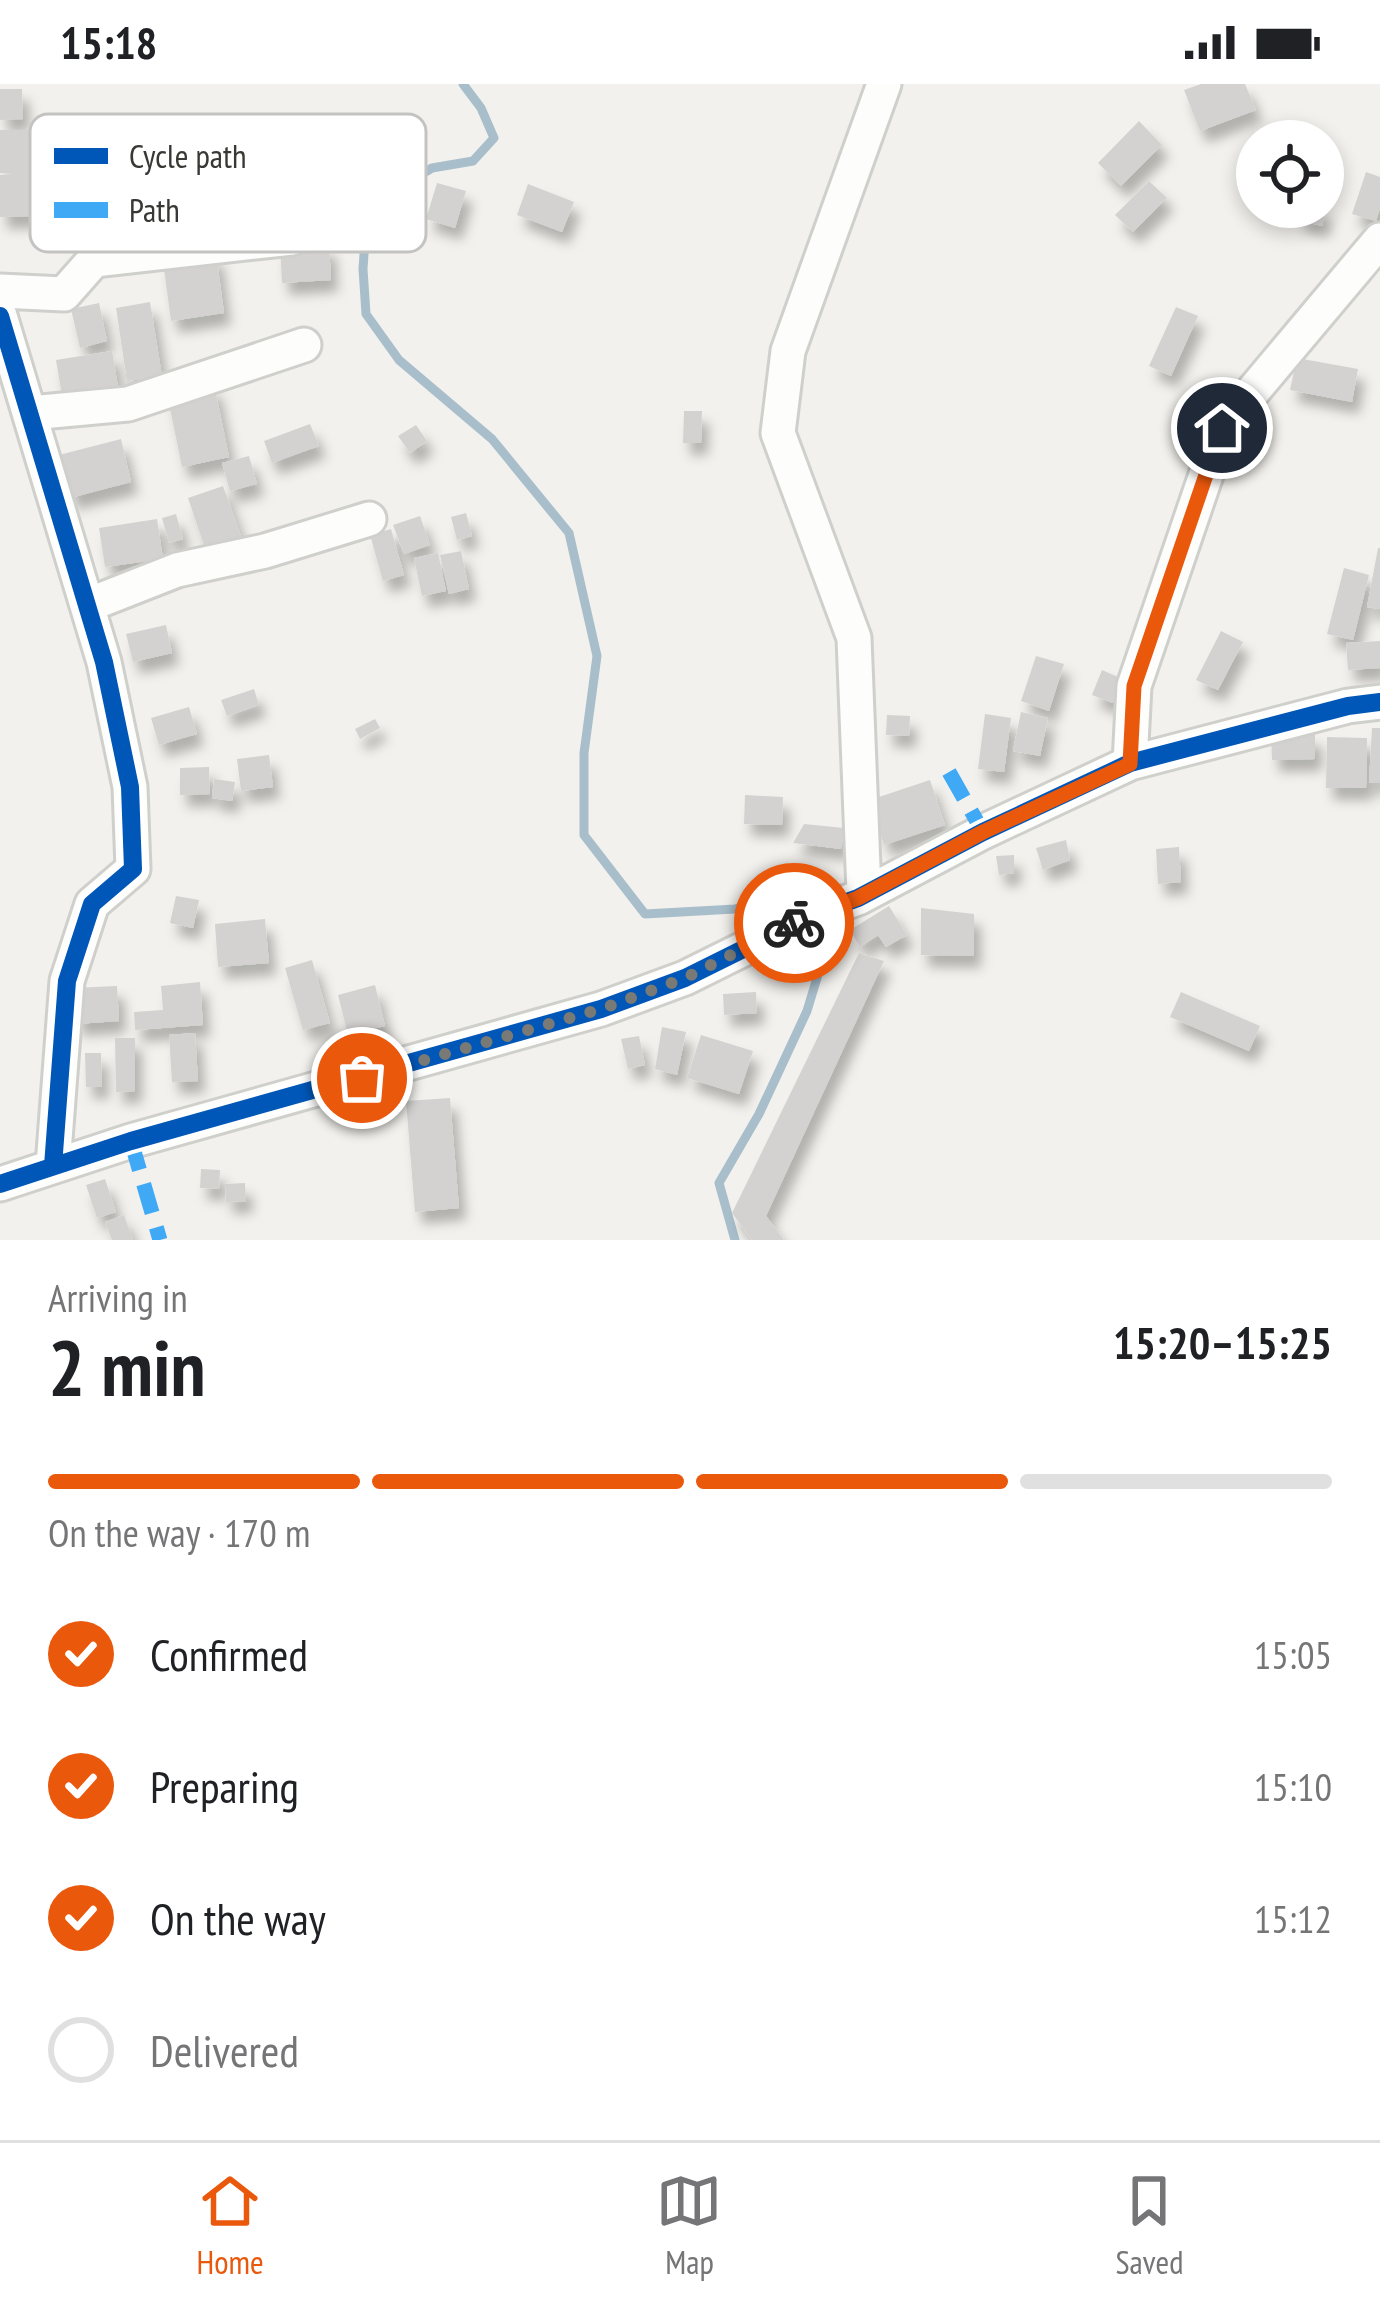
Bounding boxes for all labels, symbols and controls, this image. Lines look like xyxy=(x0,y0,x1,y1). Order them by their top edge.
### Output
text: 15:18 xyxy=(60,13,157,71)
legend xyxy=(30,114,426,252)
map controls xyxy=(1236,120,1344,228)
button: locate xyxy=(1236,120,1344,228)
text: Cycle path xyxy=(129,134,247,177)
text: Path xyxy=(129,188,180,231)
pin xyxy=(1171,377,1273,479)
icon: home xyxy=(1189,395,1255,461)
courier xyxy=(734,863,854,983)
icon: bike xyxy=(761,890,827,956)
pin xyxy=(311,1027,413,1129)
icon: bag xyxy=(329,1045,395,1111)
text: Arriving in xyxy=(48,1272,188,1323)
text: 15:20–15:25 xyxy=(1113,1313,1332,1371)
text: 2 min xyxy=(48,1317,206,1418)
text: On the way · 170 m xyxy=(48,1507,310,1558)
icon: check xyxy=(48,1621,114,1687)
text: Confirmed xyxy=(150,1625,308,1683)
text: 15:05 xyxy=(1254,1629,1332,1680)
icon: check xyxy=(48,1753,114,1819)
text: Preparing xyxy=(150,1757,299,1815)
text: 15:10 xyxy=(1254,1761,1332,1812)
icon: check xyxy=(48,1885,114,1951)
text: On the way xyxy=(150,1889,326,1947)
text: 15:12 xyxy=(1254,1893,1332,1944)
text: Delivered xyxy=(150,2021,299,2079)
tab: Home xyxy=(196,2168,264,2283)
tab: Map xyxy=(656,2168,722,2283)
tab: Saved xyxy=(1115,2168,1183,2283)

